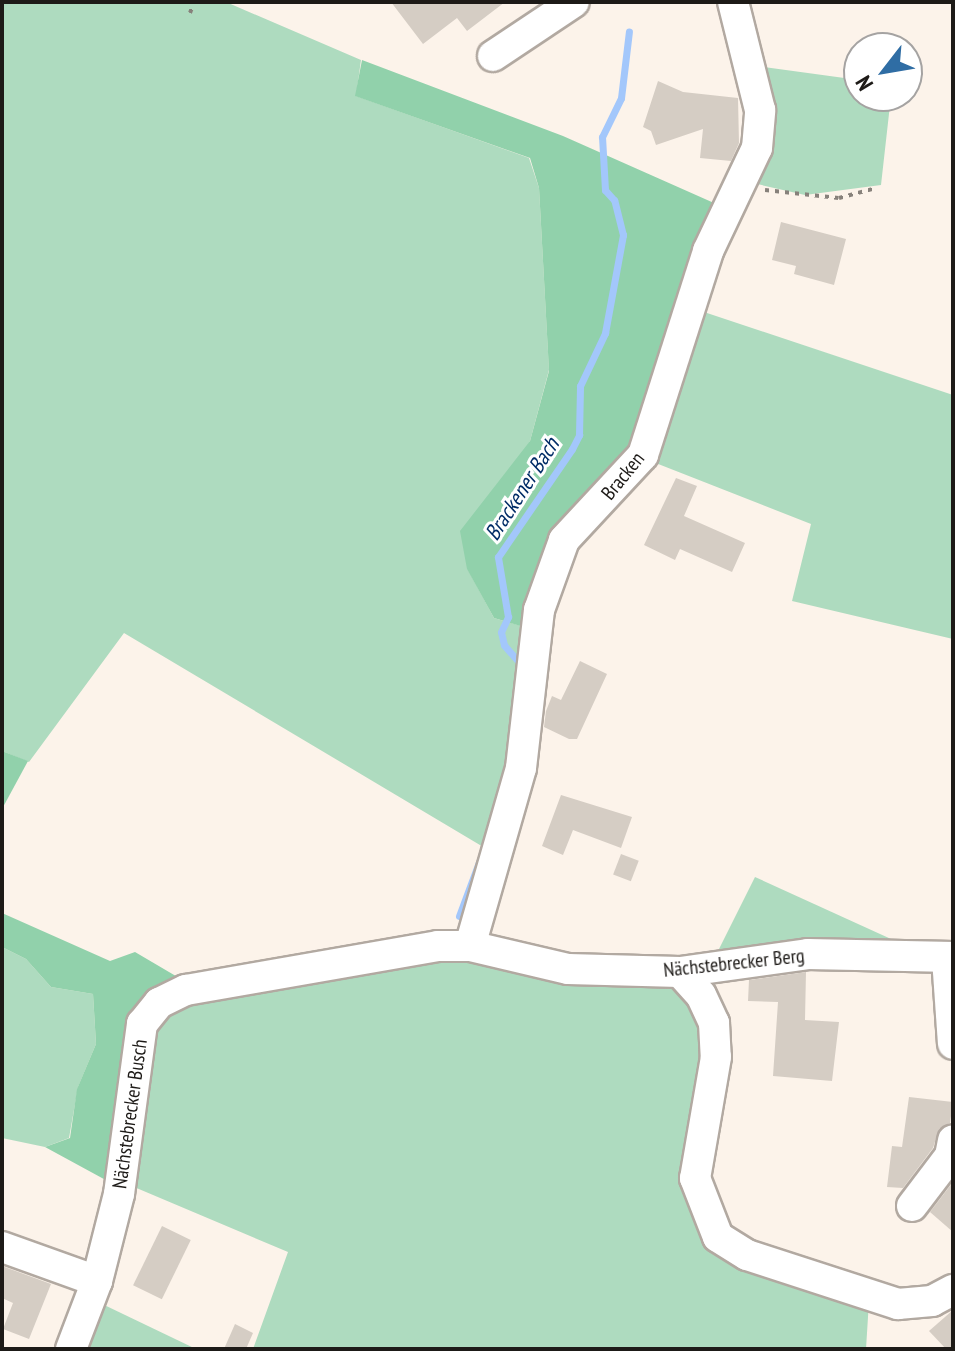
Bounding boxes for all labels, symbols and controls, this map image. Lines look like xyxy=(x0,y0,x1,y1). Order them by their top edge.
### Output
north arrow xyxy=(843,32,923,112)
text: N xyxy=(849,71,879,96)
water label: Brackener Bach xyxy=(479,433,565,545)
street label: Bracken xyxy=(596,447,650,505)
street label: Nächstebrecker Berg xyxy=(662,944,806,982)
street label: Nächstebrecker Busch xyxy=(108,1038,152,1190)

